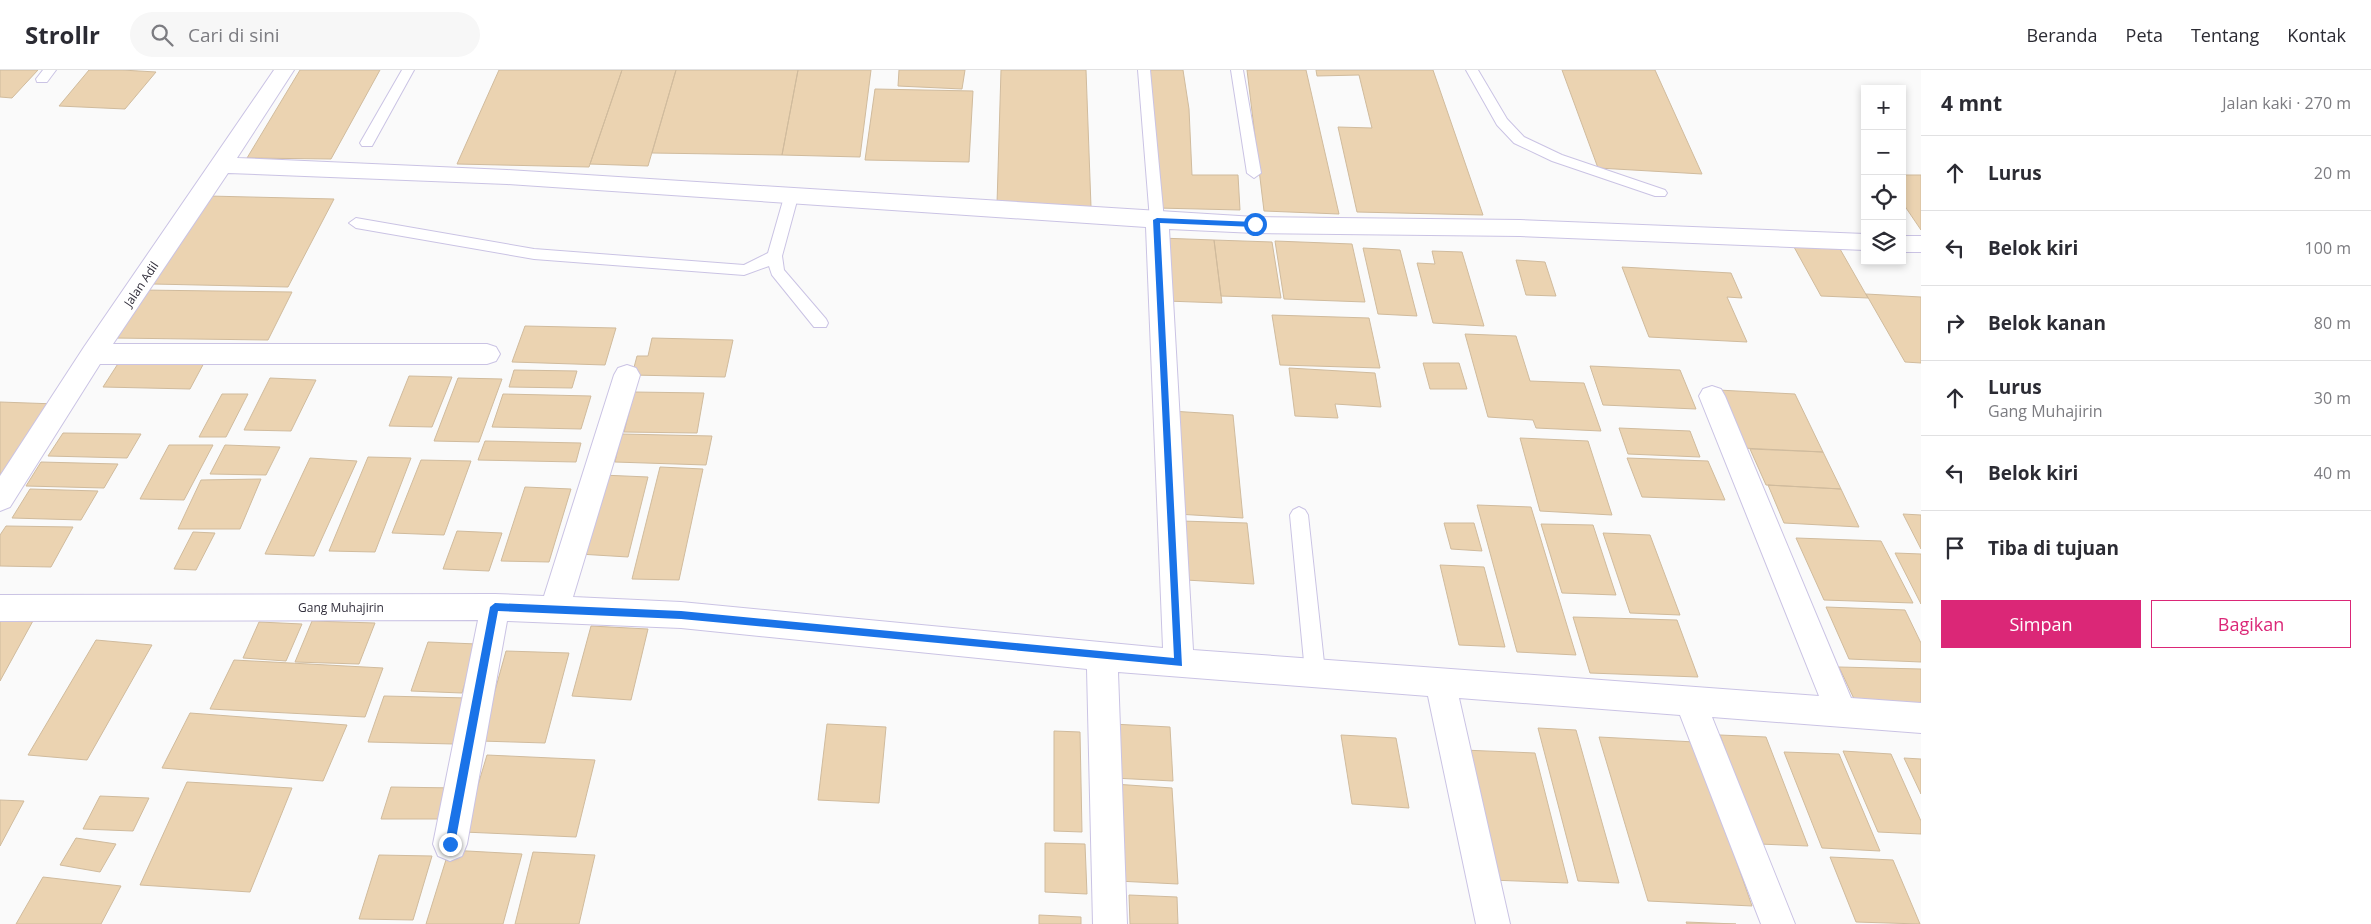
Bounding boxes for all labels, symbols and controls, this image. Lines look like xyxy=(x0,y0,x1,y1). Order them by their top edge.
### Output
search box xyxy=(130,12,480,57)
text: Strollr xyxy=(25,18,100,51)
icon: search xyxy=(148,21,176,49)
text: Cari di sini xyxy=(188,22,280,48)
text: Beranda xyxy=(2026,23,2098,47)
text: Peta xyxy=(2126,23,2163,47)
text: Tentang xyxy=(2191,23,2259,47)
text: Kontak xyxy=(2287,23,2346,47)
map controls xyxy=(1861,85,1906,265)
button: + xyxy=(1861,85,1906,130)
text: 4 mnt xyxy=(1941,89,2002,117)
text: Jalan kaki · 270 m xyxy=(2222,92,2351,114)
button: − xyxy=(1861,130,1906,175)
icon: ahead xyxy=(1941,159,1969,187)
text: Lurus xyxy=(1988,160,2042,186)
text: 20 m xyxy=(2314,162,2351,184)
button: locate xyxy=(1861,175,1906,220)
route start xyxy=(1244,213,1267,236)
button: layers xyxy=(1861,220,1906,265)
icon: left xyxy=(1941,234,1969,262)
text: Belok kiri xyxy=(1988,235,2078,261)
text: 100 m xyxy=(2305,237,2351,259)
street label: Jalan Adil xyxy=(119,258,162,311)
icon: right xyxy=(1941,309,1969,337)
text: Belok kanan xyxy=(1988,310,2106,336)
text: 80 m xyxy=(2314,312,2351,334)
text: Lurus xyxy=(1988,374,2042,400)
icon: ahead xyxy=(1941,384,1969,412)
text: 30 m xyxy=(2314,387,2351,409)
text: Gang Muhajirin xyxy=(1988,400,2103,422)
icon: left xyxy=(1941,459,1969,487)
text: Belok kiri xyxy=(1988,460,2078,486)
text: 40 m xyxy=(2314,462,2351,484)
icon: arrive xyxy=(1941,534,1969,562)
text: Tiba di tujuan xyxy=(1988,535,2119,561)
street label: Gang Muhajirin xyxy=(298,599,384,616)
button: Simpan xyxy=(1941,600,2141,648)
button: Bagikan xyxy=(2151,600,2351,648)
route end xyxy=(439,833,462,856)

